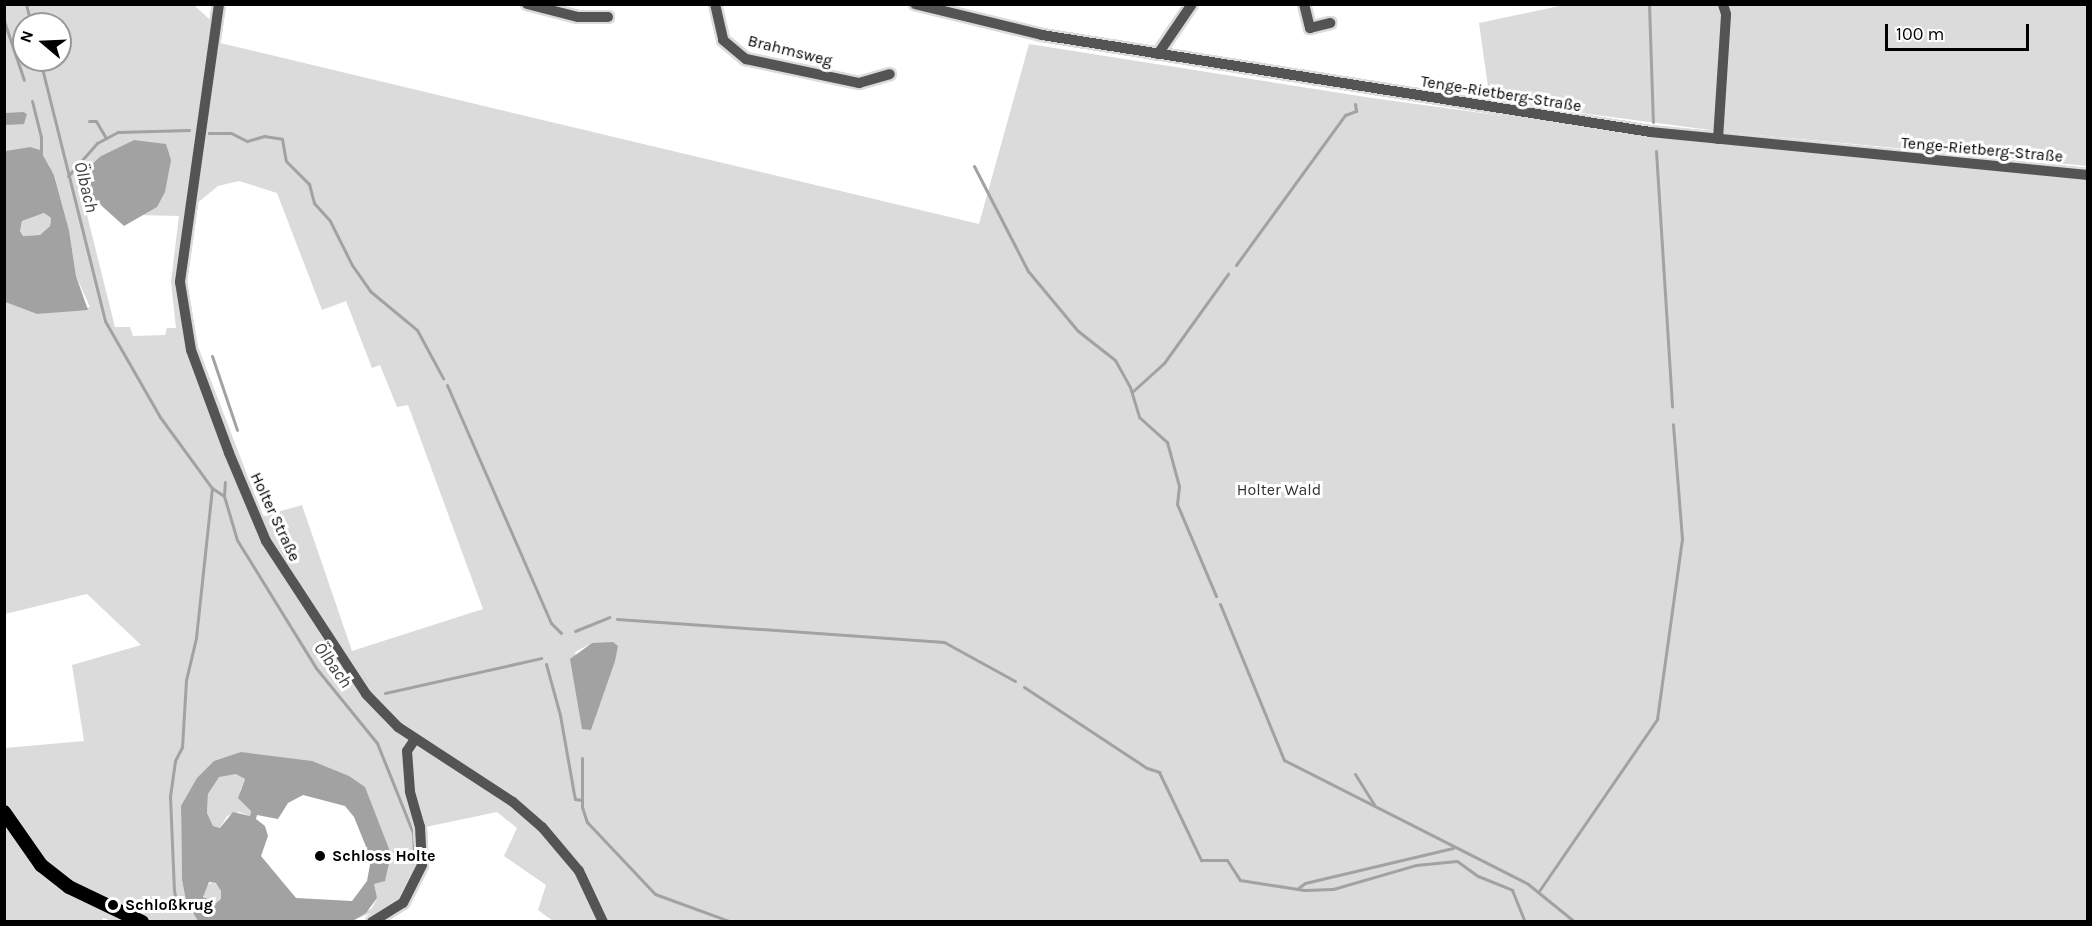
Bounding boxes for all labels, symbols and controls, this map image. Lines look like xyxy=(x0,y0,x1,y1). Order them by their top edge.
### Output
north arrow xyxy=(12,12,72,72)
scale bar xyxy=(1888,12,2032,50)
text: 100 m xyxy=(1896,23,1944,45)
text: N xyxy=(16,28,37,45)
street label: Brahmsweg xyxy=(746,31,834,71)
street label: Tenge-Rietberg-Straße xyxy=(1419,72,1583,116)
street label: Tenge-Rietberg-Straße xyxy=(1900,133,2064,167)
water label: Ölbach xyxy=(69,159,103,215)
street label: Holter Straße xyxy=(246,469,304,565)
park label: Holter Wald xyxy=(1237,480,1321,500)
water label: Ölbach xyxy=(309,638,357,692)
place label: Schloss Holte xyxy=(332,846,436,866)
marker: Schloss Holte xyxy=(313,849,327,863)
place label: Schloßkrug xyxy=(125,895,213,915)
marker: Schloßkrug xyxy=(106,898,120,912)

